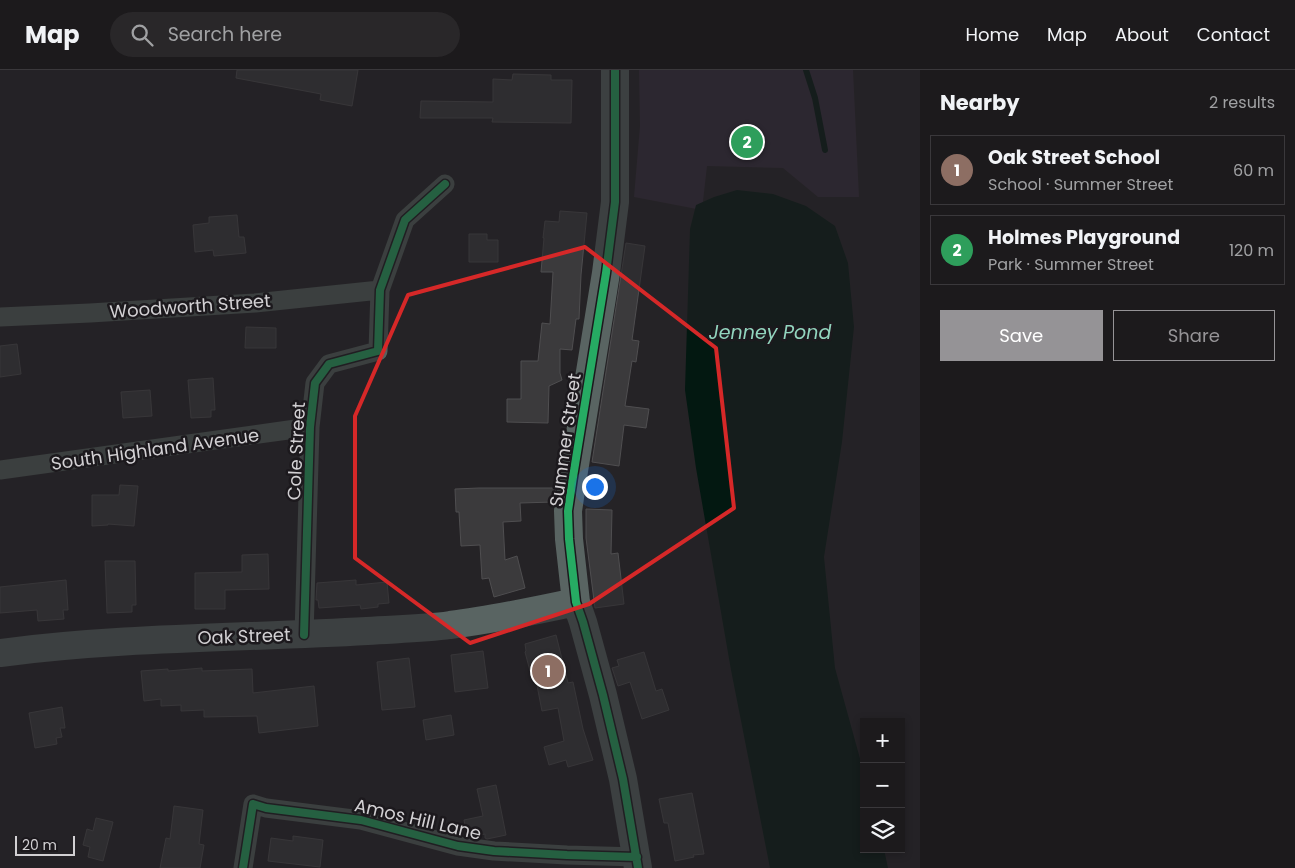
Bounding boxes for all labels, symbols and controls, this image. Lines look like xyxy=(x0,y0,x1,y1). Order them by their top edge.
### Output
search box xyxy=(110,12,460,57)
text: Map xyxy=(25,18,80,51)
icon: search xyxy=(128,21,156,49)
text: Search here xyxy=(168,21,282,48)
text: Home xyxy=(965,22,1019,47)
text: Map xyxy=(1047,22,1087,47)
text: About xyxy=(1115,22,1169,47)
text: Contact xyxy=(1197,22,1270,47)
text: Nearby xyxy=(940,88,1020,117)
text: 2 results xyxy=(1209,91,1275,114)
pin: 2 xyxy=(731,123,763,161)
text: Oak Street School xyxy=(988,144,1160,171)
text: 1 xyxy=(954,159,960,182)
text: 60 m xyxy=(1233,159,1274,182)
text: School · Summer Street xyxy=(988,173,1173,196)
text: Holmes Playground xyxy=(988,224,1180,251)
text: 2 xyxy=(952,239,962,262)
text: 120 m xyxy=(1229,239,1274,262)
text: Park · Summer Street xyxy=(988,253,1154,276)
street label: Woodworth Street xyxy=(109,288,271,324)
button: Save xyxy=(940,310,1103,361)
button: Share xyxy=(1113,310,1275,361)
water label: Jenney Pond xyxy=(709,319,831,346)
street label: Summer Street xyxy=(543,372,587,508)
street label: Cole Street xyxy=(281,401,311,501)
street label: South Highland Avenue xyxy=(49,422,261,476)
your location xyxy=(582,474,608,500)
street label: Oak Street xyxy=(197,622,291,650)
pin: 1 xyxy=(532,652,564,690)
map controls xyxy=(860,718,905,853)
button: + xyxy=(860,718,905,763)
button: − xyxy=(860,763,905,808)
street label: Amos Hill Lane xyxy=(352,792,484,846)
button: layers xyxy=(860,808,905,853)
scale bar xyxy=(15,833,75,856)
text: 20 m xyxy=(22,835,57,855)

